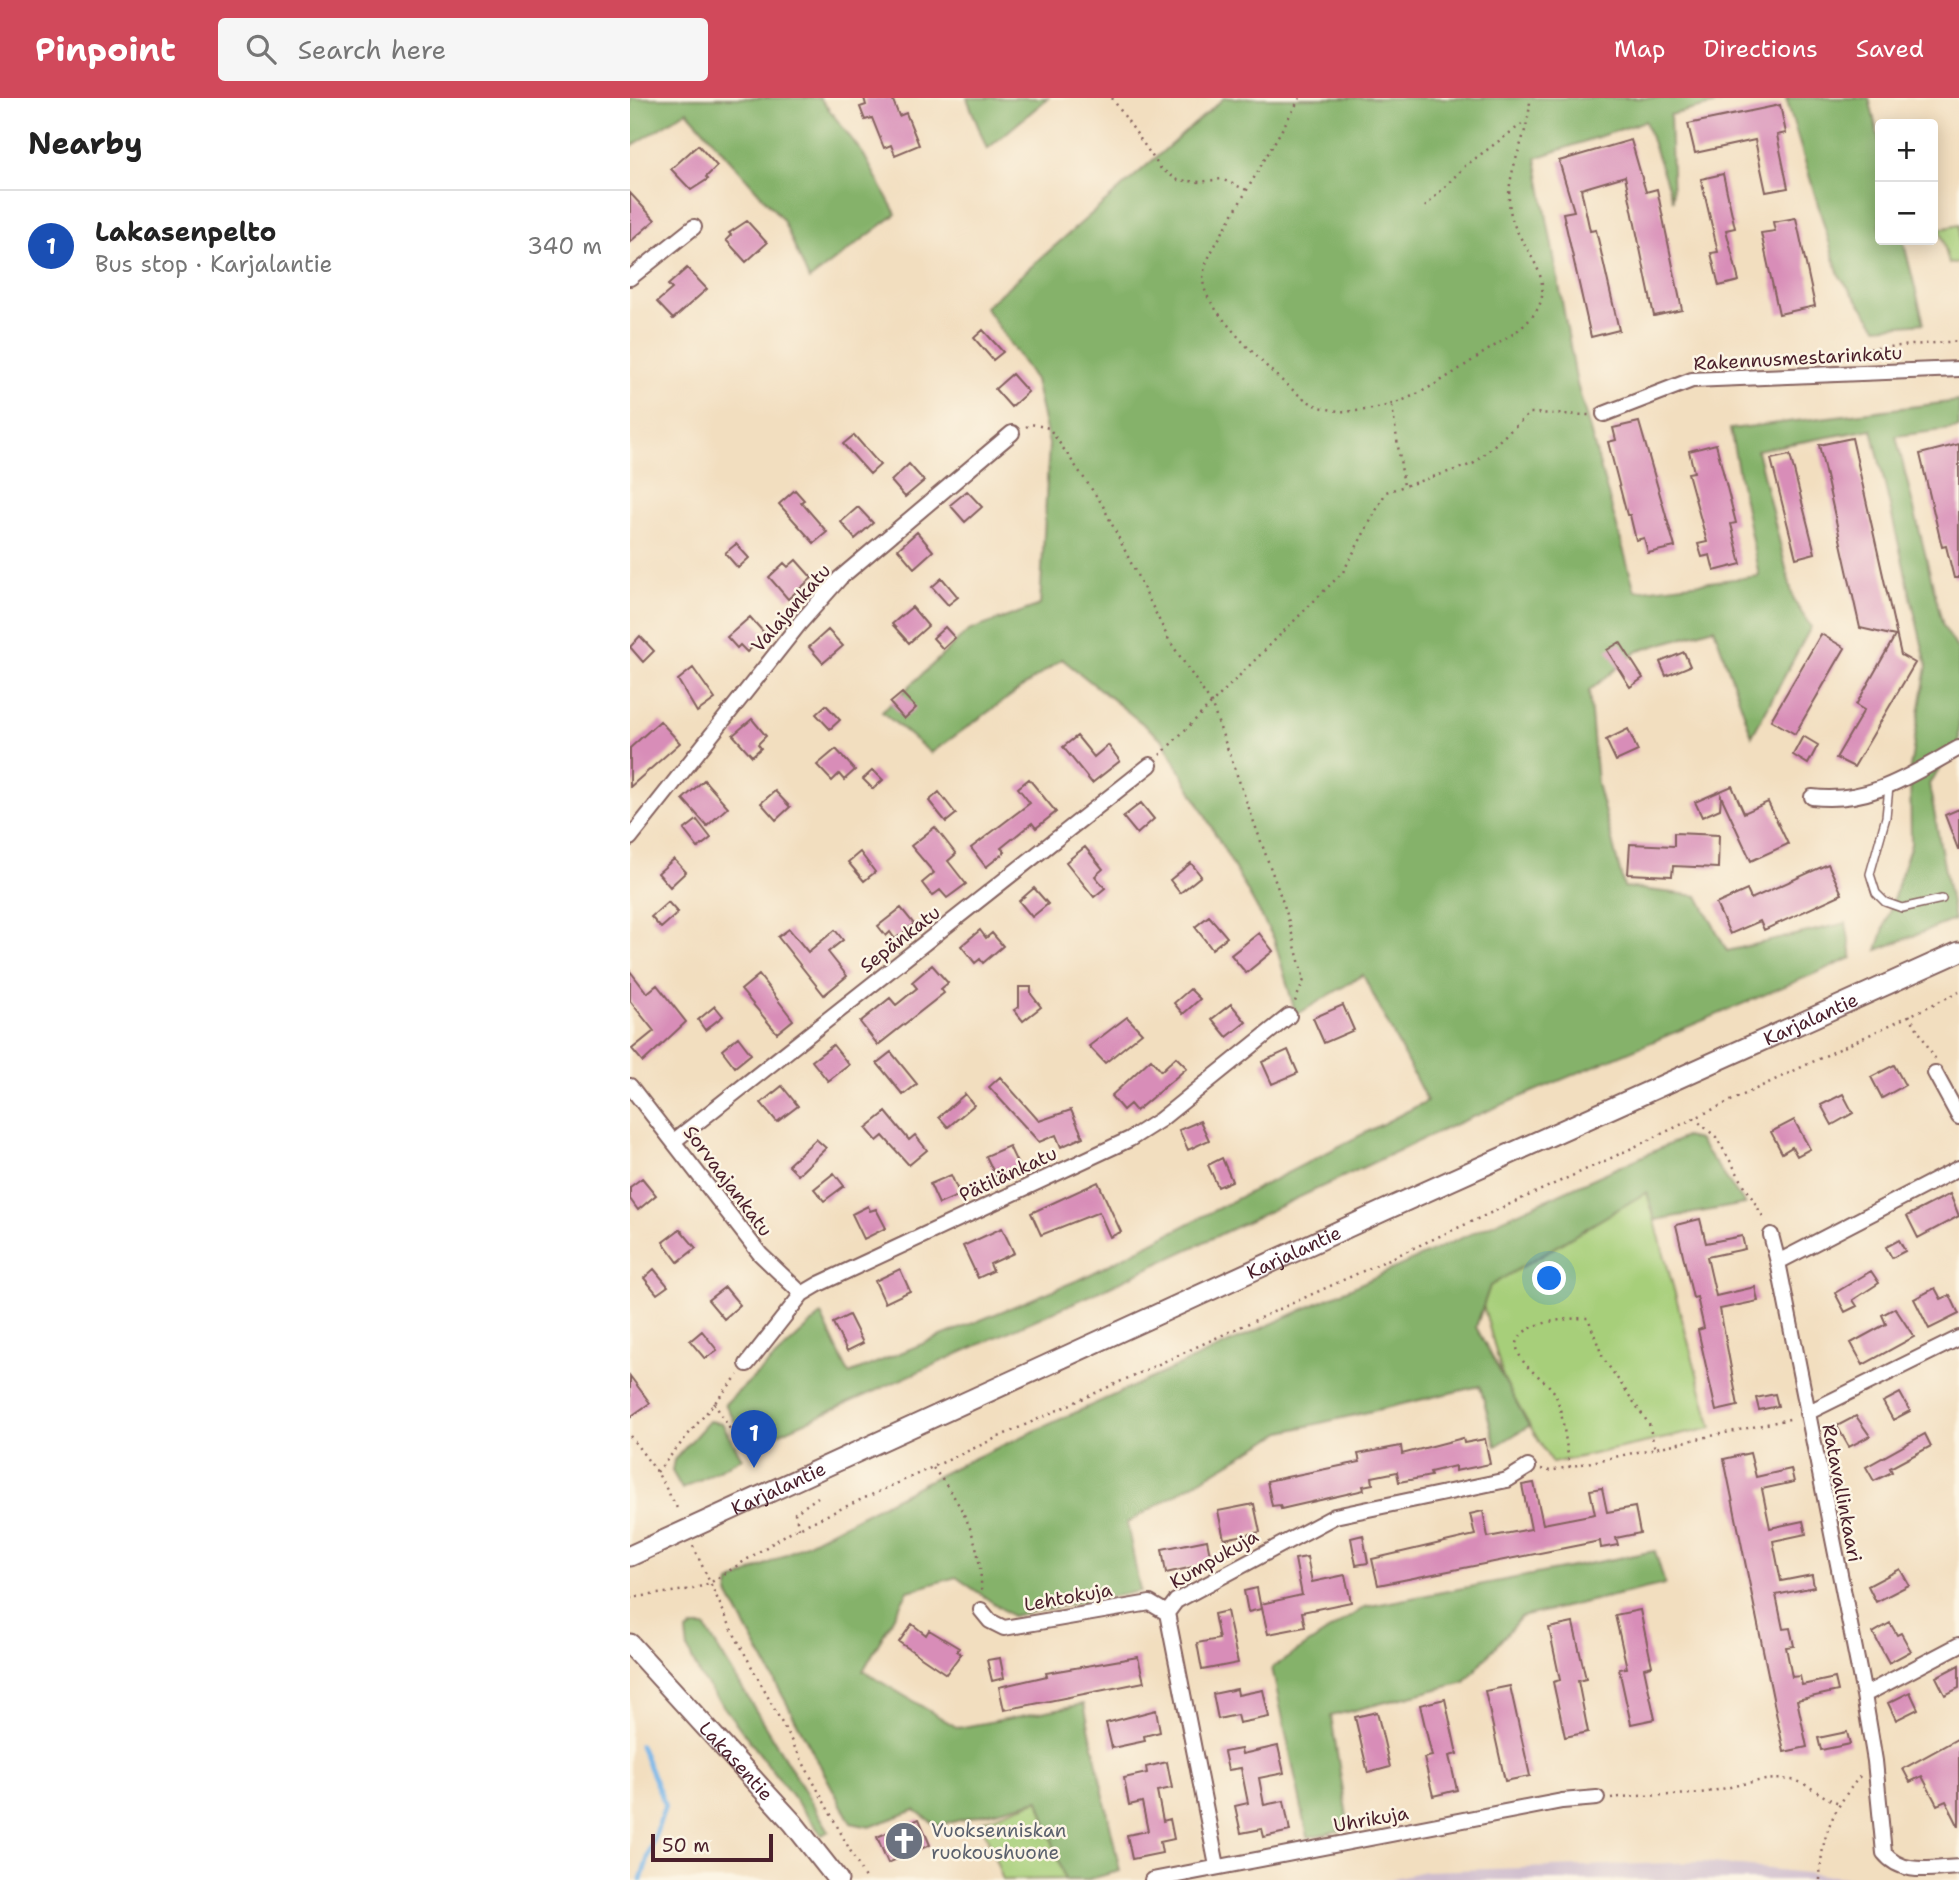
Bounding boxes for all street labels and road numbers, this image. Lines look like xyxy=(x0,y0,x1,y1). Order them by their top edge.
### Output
street label: Rakennusmestarinkatu xyxy=(1693,340,1903,376)
street label: Valajankatu xyxy=(746,559,836,657)
street label: Sepänkatu xyxy=(855,900,945,978)
street label: Karjalantie xyxy=(1759,987,1862,1051)
street label: Sorvaajankatu xyxy=(678,1120,778,1242)
street label: Pätilänkatu xyxy=(955,1140,1061,1208)
street label: Karjalantie xyxy=(1242,1219,1345,1284)
street label: Ratavallinkaari xyxy=(1816,1422,1868,1564)
street label: Karjalantie xyxy=(727,1456,829,1521)
street label: Kumpukuja xyxy=(1165,1524,1263,1594)
street label: Lehtokuja xyxy=(1022,1577,1114,1617)
street label: Lakasentie xyxy=(694,1716,779,1806)
street label: Uhrikuja xyxy=(1332,1800,1411,1838)

